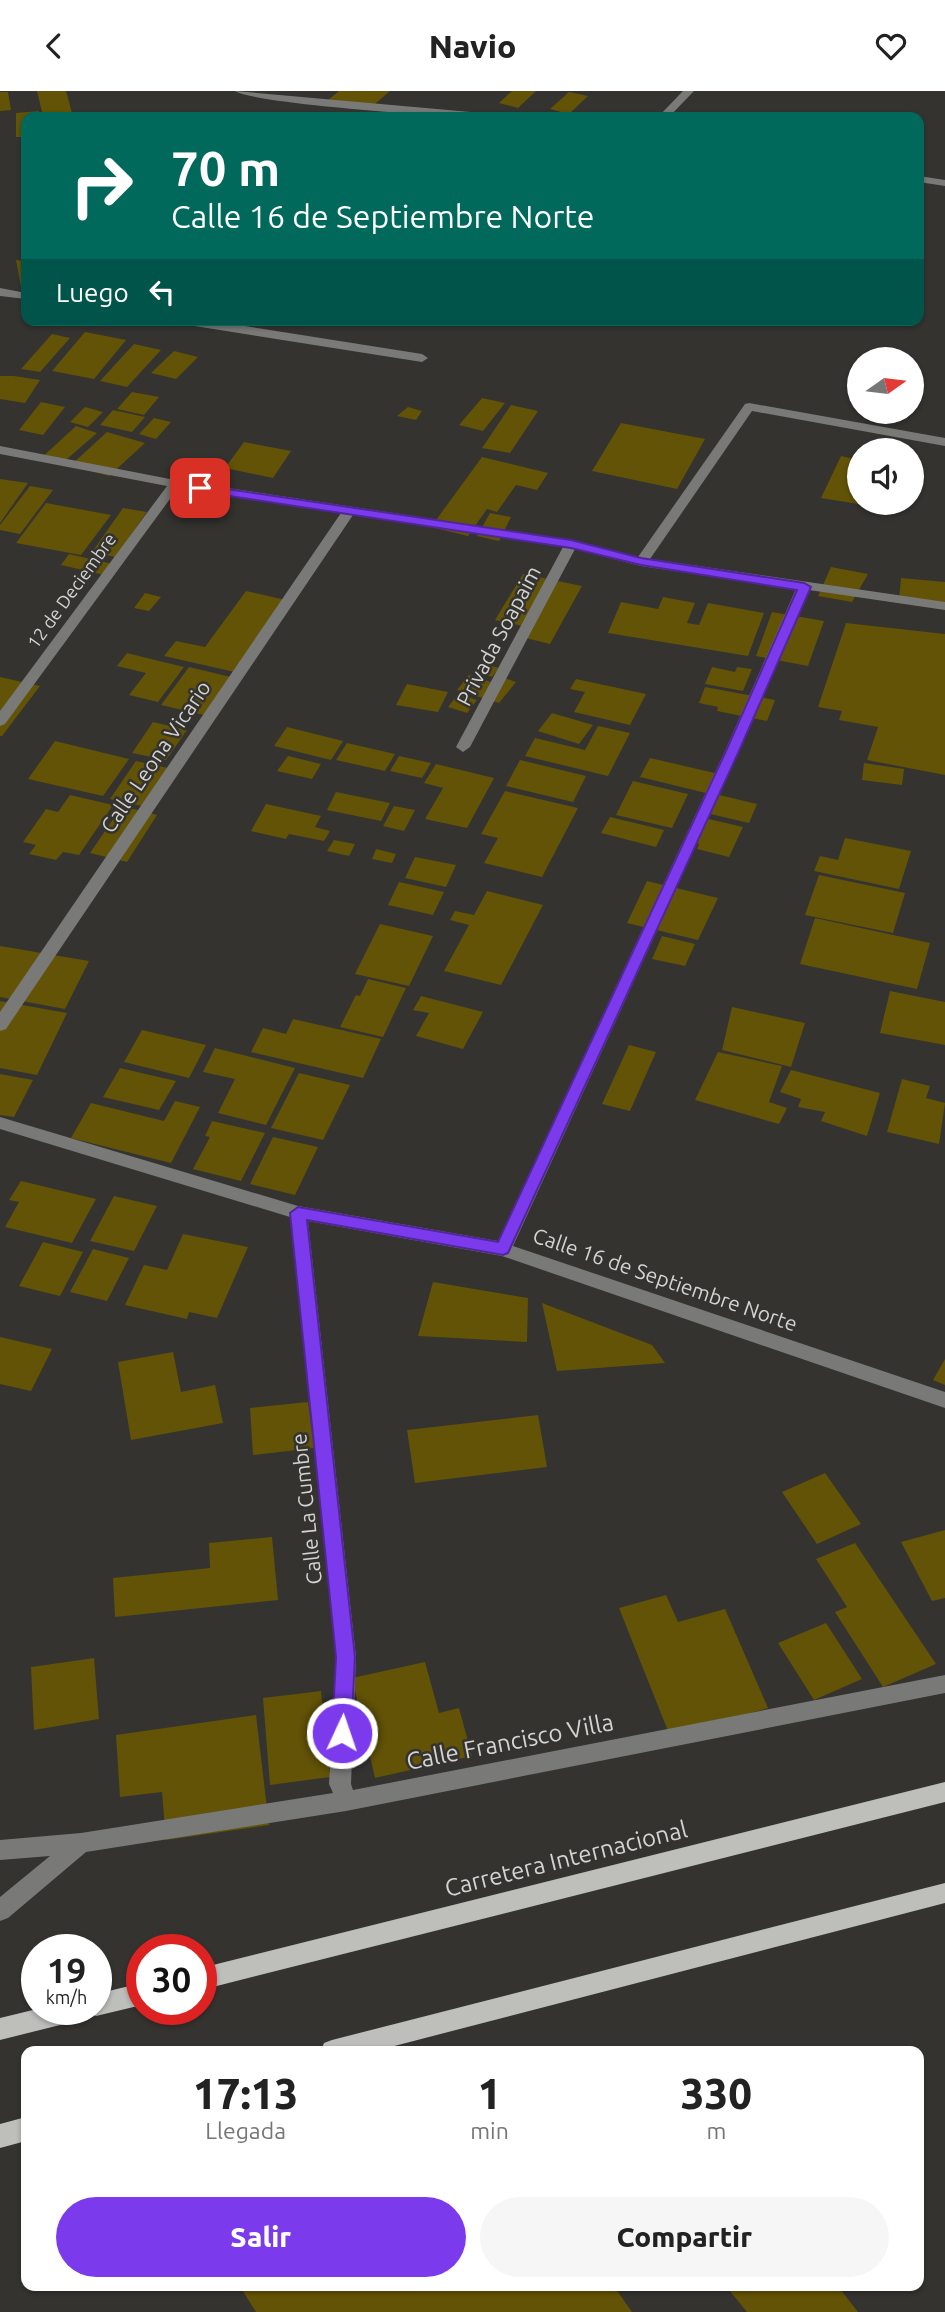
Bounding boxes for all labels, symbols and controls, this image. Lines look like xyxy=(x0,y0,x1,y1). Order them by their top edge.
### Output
icon: back xyxy=(35,27,73,65)
icon: heart xyxy=(872,27,910,65)
text: Navio xyxy=(429,28,516,64)
icon: right xyxy=(56,140,147,231)
text: 70 m xyxy=(171,140,280,195)
text: Calle 16 de Septiembre Norte xyxy=(171,198,594,234)
icon: left xyxy=(143,273,181,311)
text: Luego xyxy=(56,278,129,307)
north arrow xyxy=(847,347,924,423)
map controls xyxy=(847,347,924,515)
button: sound xyxy=(847,438,924,515)
pin xyxy=(170,458,230,518)
icon: arrive xyxy=(181,469,219,507)
street label: 12 de Deciembre xyxy=(23,529,120,652)
street label: Privada Soapaim xyxy=(451,562,545,710)
street label: Calle Leona Vicario xyxy=(95,676,215,837)
street label: Calle 16 de Septiembre Norte xyxy=(530,1222,801,1336)
street label: Calle La Cumbre xyxy=(286,1432,326,1586)
position arrow xyxy=(305,1696,379,1770)
street label: Calle Francisco Villa xyxy=(404,1708,616,1775)
street label: Carretera Internacional xyxy=(442,1815,690,1902)
speed limit sign: 30 xyxy=(126,1934,217,2025)
text: 19 xyxy=(47,1950,86,1990)
text: km/h xyxy=(46,1987,87,2007)
text: 17:13 xyxy=(193,2070,298,2117)
text: 1 xyxy=(478,2070,501,2117)
text: 330 xyxy=(681,2070,752,2117)
text: Llegada xyxy=(205,2118,286,2143)
text: min xyxy=(470,2118,509,2143)
text: m xyxy=(706,2118,726,2143)
button: Salir xyxy=(56,2197,466,2277)
button: Compartir xyxy=(480,2197,889,2277)

